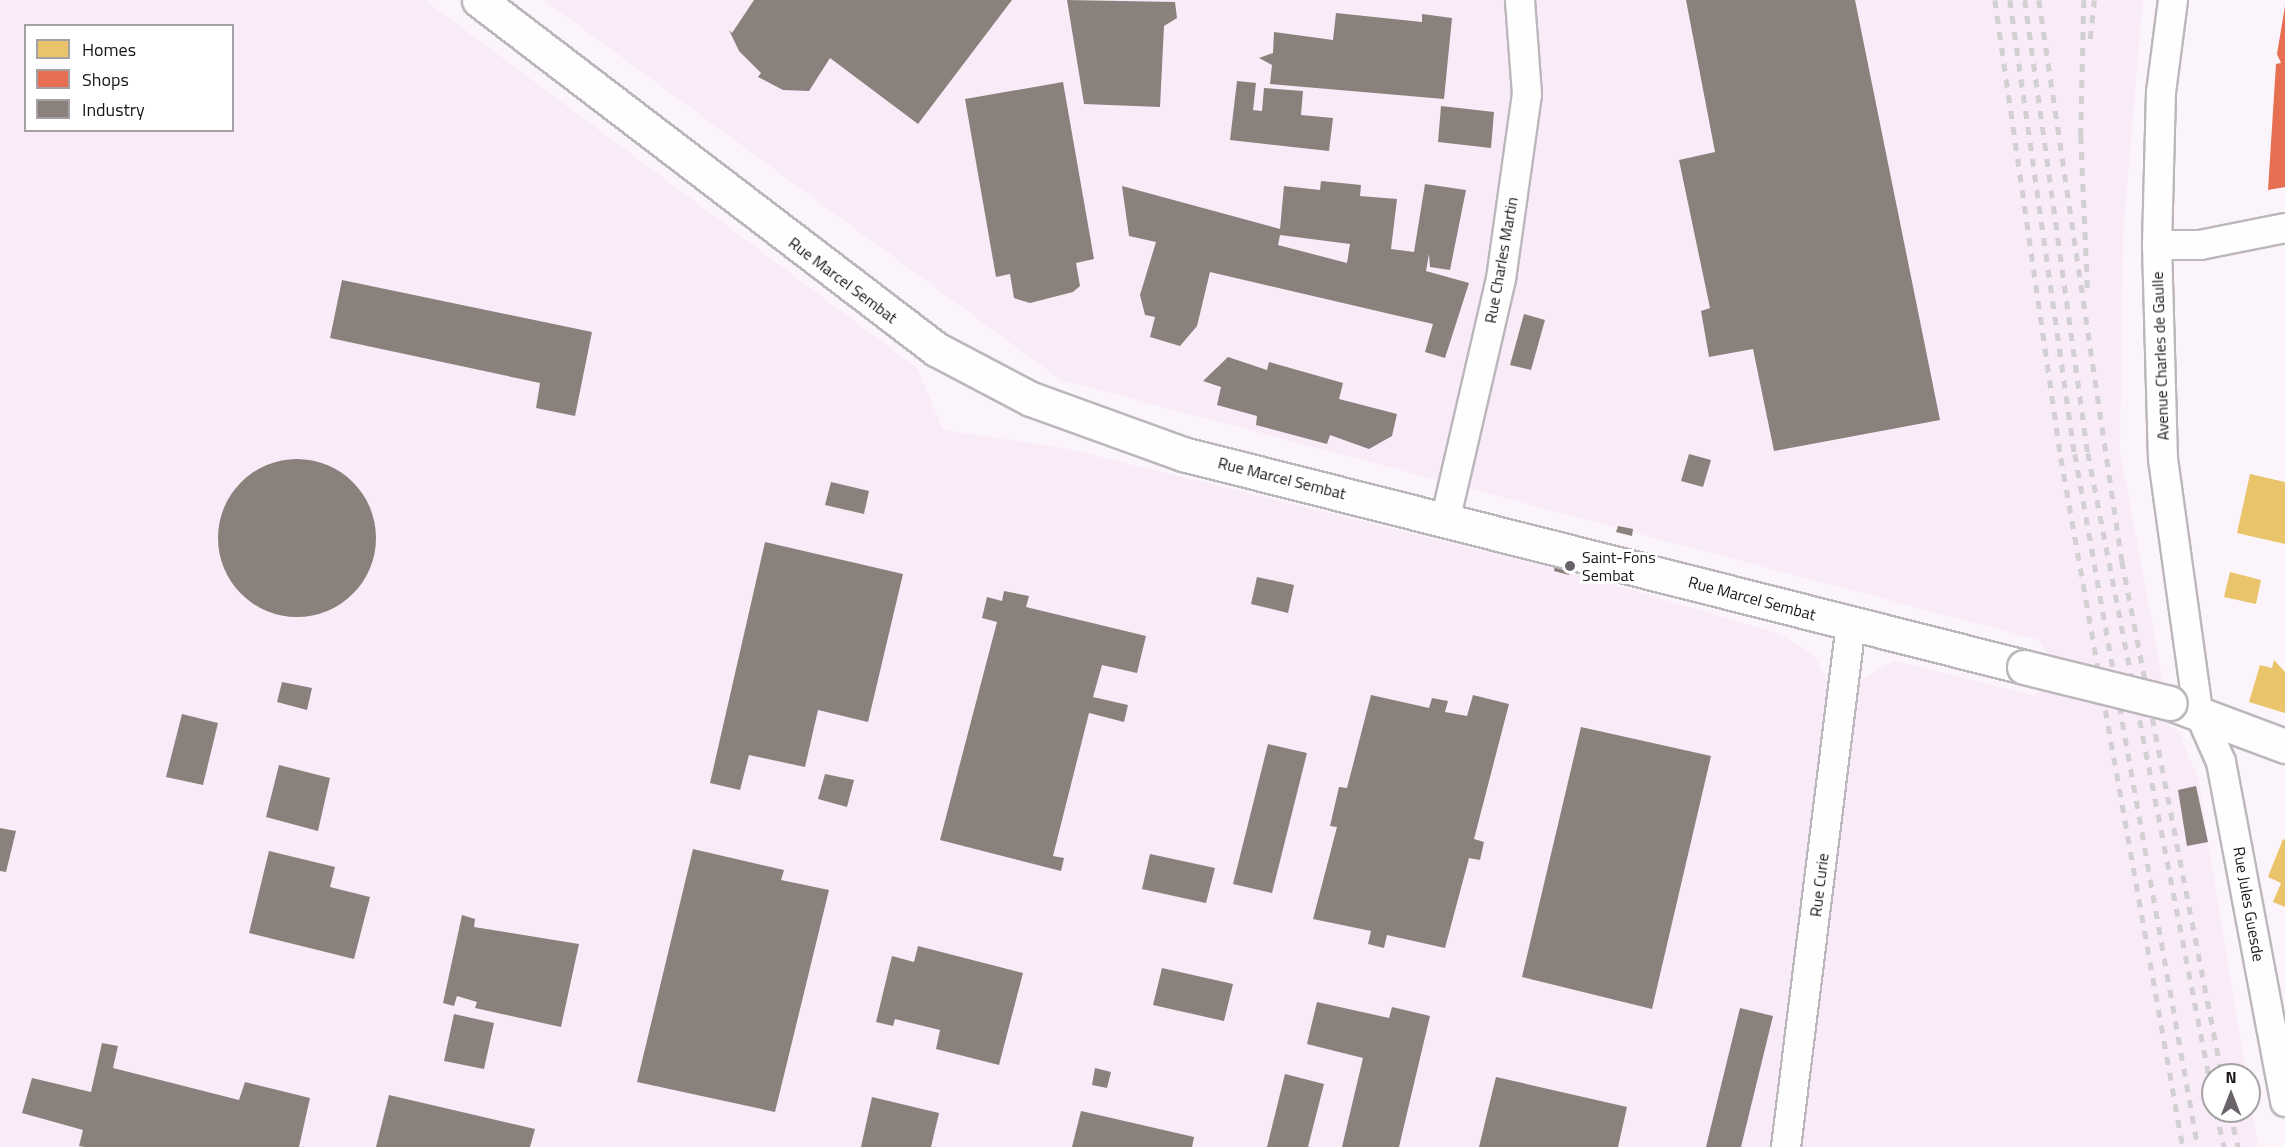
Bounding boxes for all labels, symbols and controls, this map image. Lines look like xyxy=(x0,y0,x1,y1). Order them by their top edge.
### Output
legend xyxy=(24,24,234,132)
text: Homes xyxy=(82,36,136,63)
text: Shops xyxy=(82,66,129,93)
text: Industry xyxy=(82,96,145,123)
street label: Rue Charles Martin xyxy=(1480,195,1522,325)
street label: Rue Marcel Sembat xyxy=(785,233,901,327)
street label: Avenue Charles de Gaulle xyxy=(2147,271,2173,441)
street label: Rue Marcel Sembat xyxy=(1216,453,1348,503)
place label: Saint-Fons Sembat xyxy=(1582,547,1656,585)
marker: Saint-Fons Sembat xyxy=(1563,559,1577,573)
street label: Rue Marcel Sembat xyxy=(1686,572,1818,624)
street label: Rue Jules Guesde xyxy=(2229,845,2269,963)
street label: Rue Curie xyxy=(1806,852,1832,918)
north arrow xyxy=(2201,1063,2261,1123)
text: N xyxy=(2225,1065,2237,1089)

